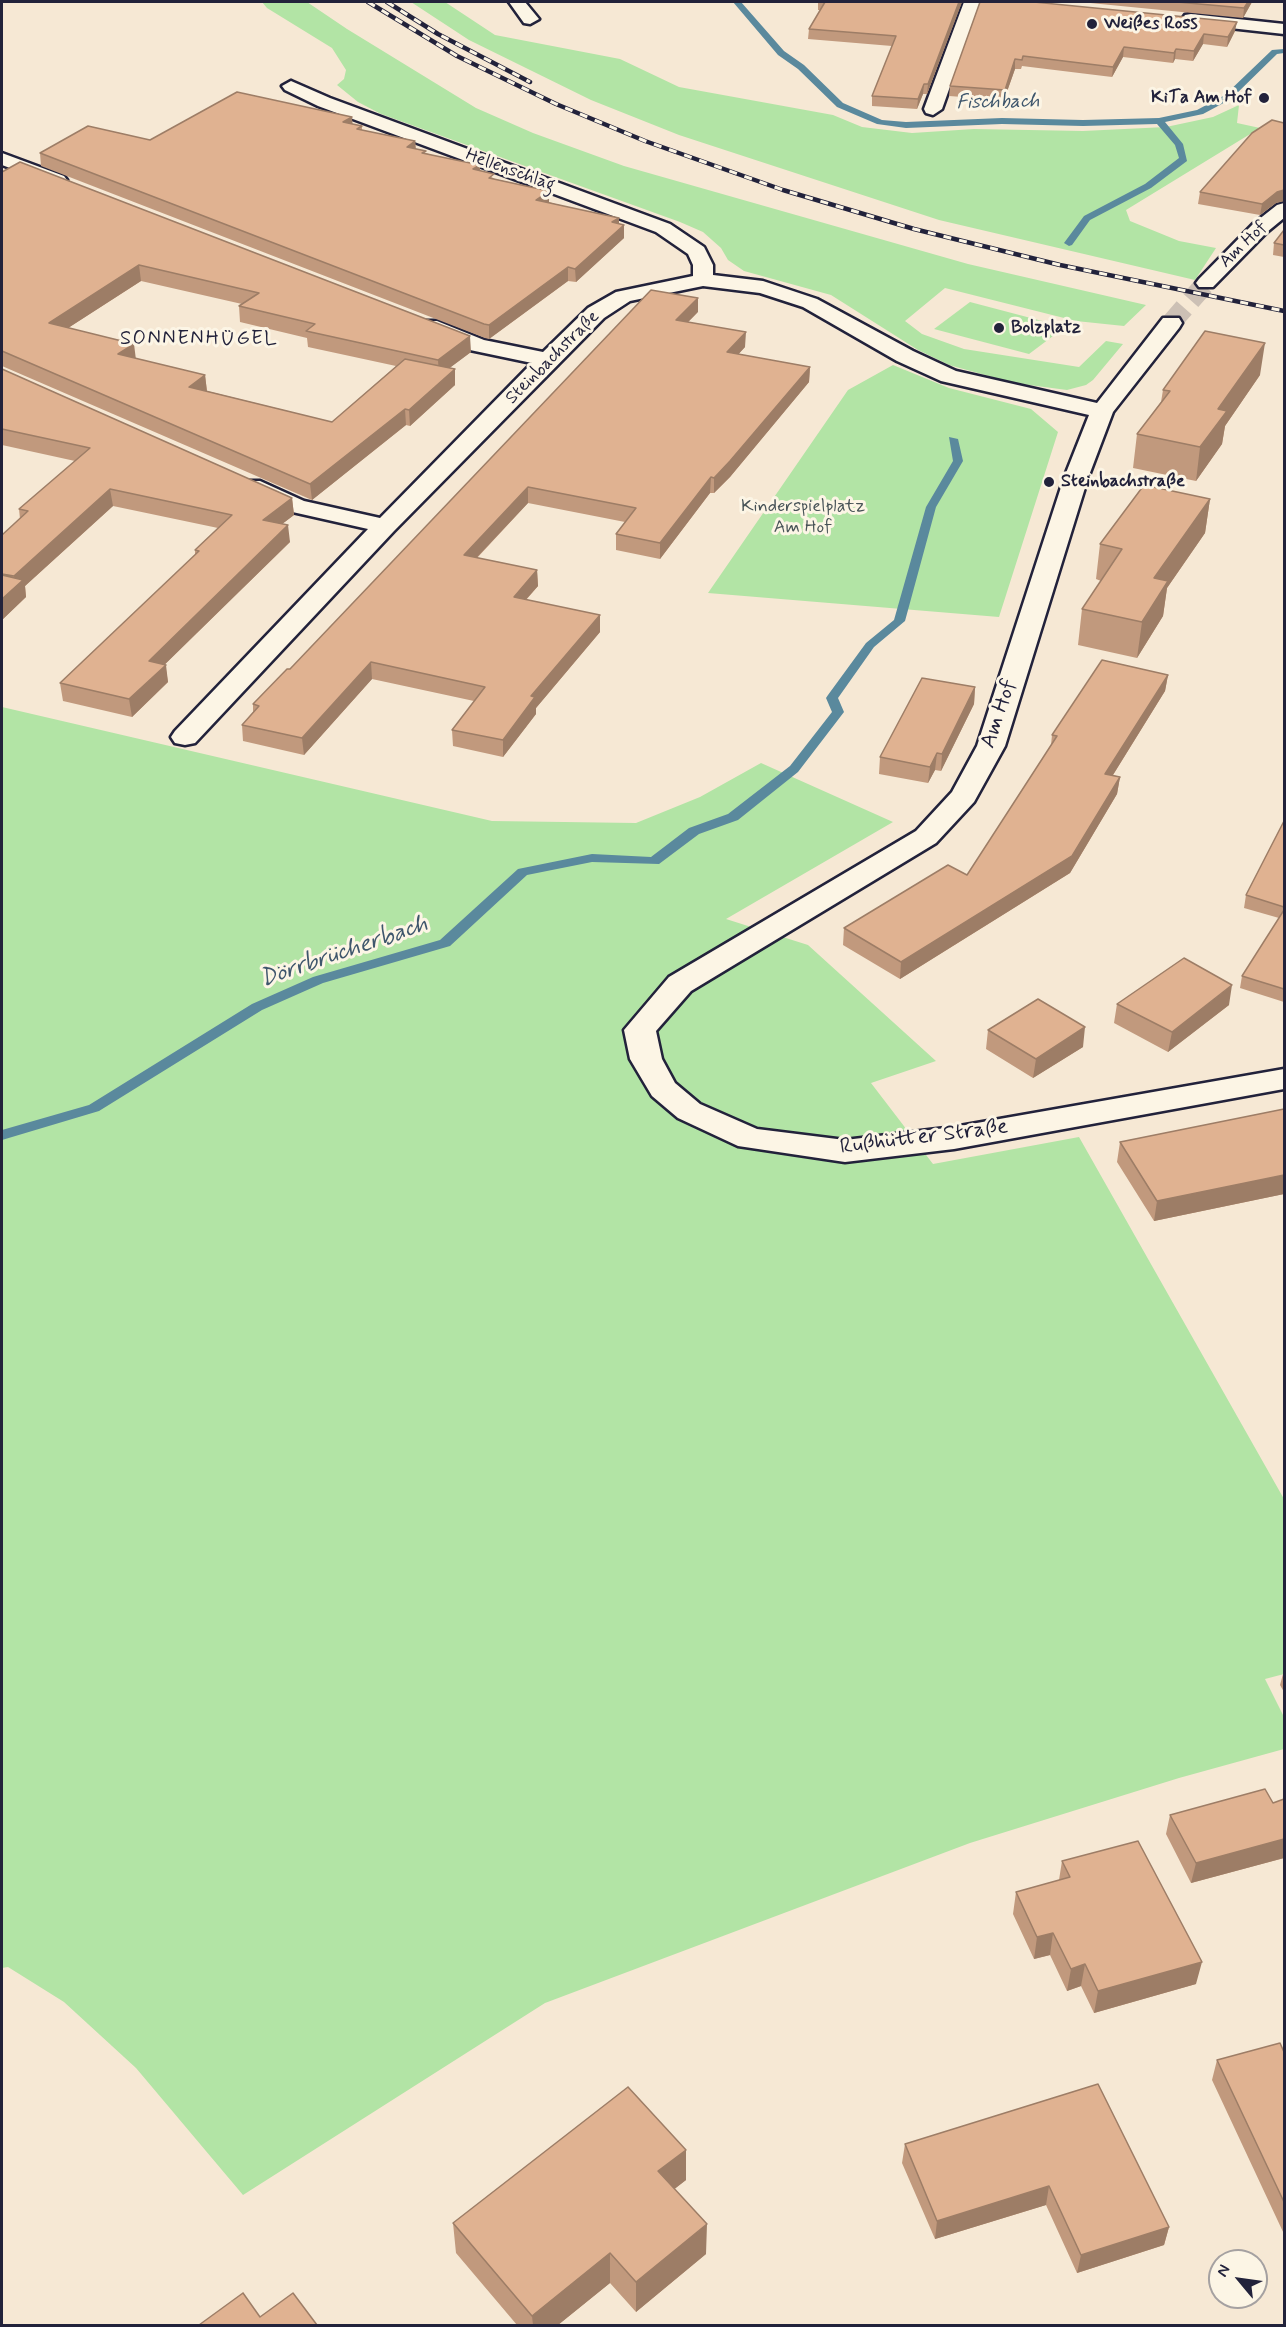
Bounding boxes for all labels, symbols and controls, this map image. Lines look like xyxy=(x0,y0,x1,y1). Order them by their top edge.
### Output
place label: Weißes Ross xyxy=(1104,13,1198,35)
marker: Weißes Ross xyxy=(1085,17,1099,31)
place label: KiTa Am Hof xyxy=(1151,87,1252,109)
water label: Fischbach xyxy=(956,90,1040,116)
marker: KiTa Am Hof xyxy=(1257,91,1271,105)
street label: Hellenschlag xyxy=(462,145,558,197)
street label: Am Hof xyxy=(1216,217,1272,273)
street label: Steinbachstraße xyxy=(502,307,604,409)
place label: Bolzplatz xyxy=(1011,317,1081,339)
marker: Bolzplatz xyxy=(992,321,1006,335)
district label: SONNENHÜGEL xyxy=(121,328,277,352)
place label: Steinbachstraße xyxy=(1061,471,1185,493)
marker: Steinbachstraße xyxy=(1042,475,1056,489)
park label: Kinderspielplatz Am Hof xyxy=(741,496,865,538)
street label: Am Hof xyxy=(976,676,1024,752)
water label: Dörrbrücherbach xyxy=(256,911,432,995)
street label: Rußhütter Straße xyxy=(838,1115,1010,1161)
north arrow xyxy=(1208,2249,1268,2309)
text: N xyxy=(1212,2261,1235,2281)

